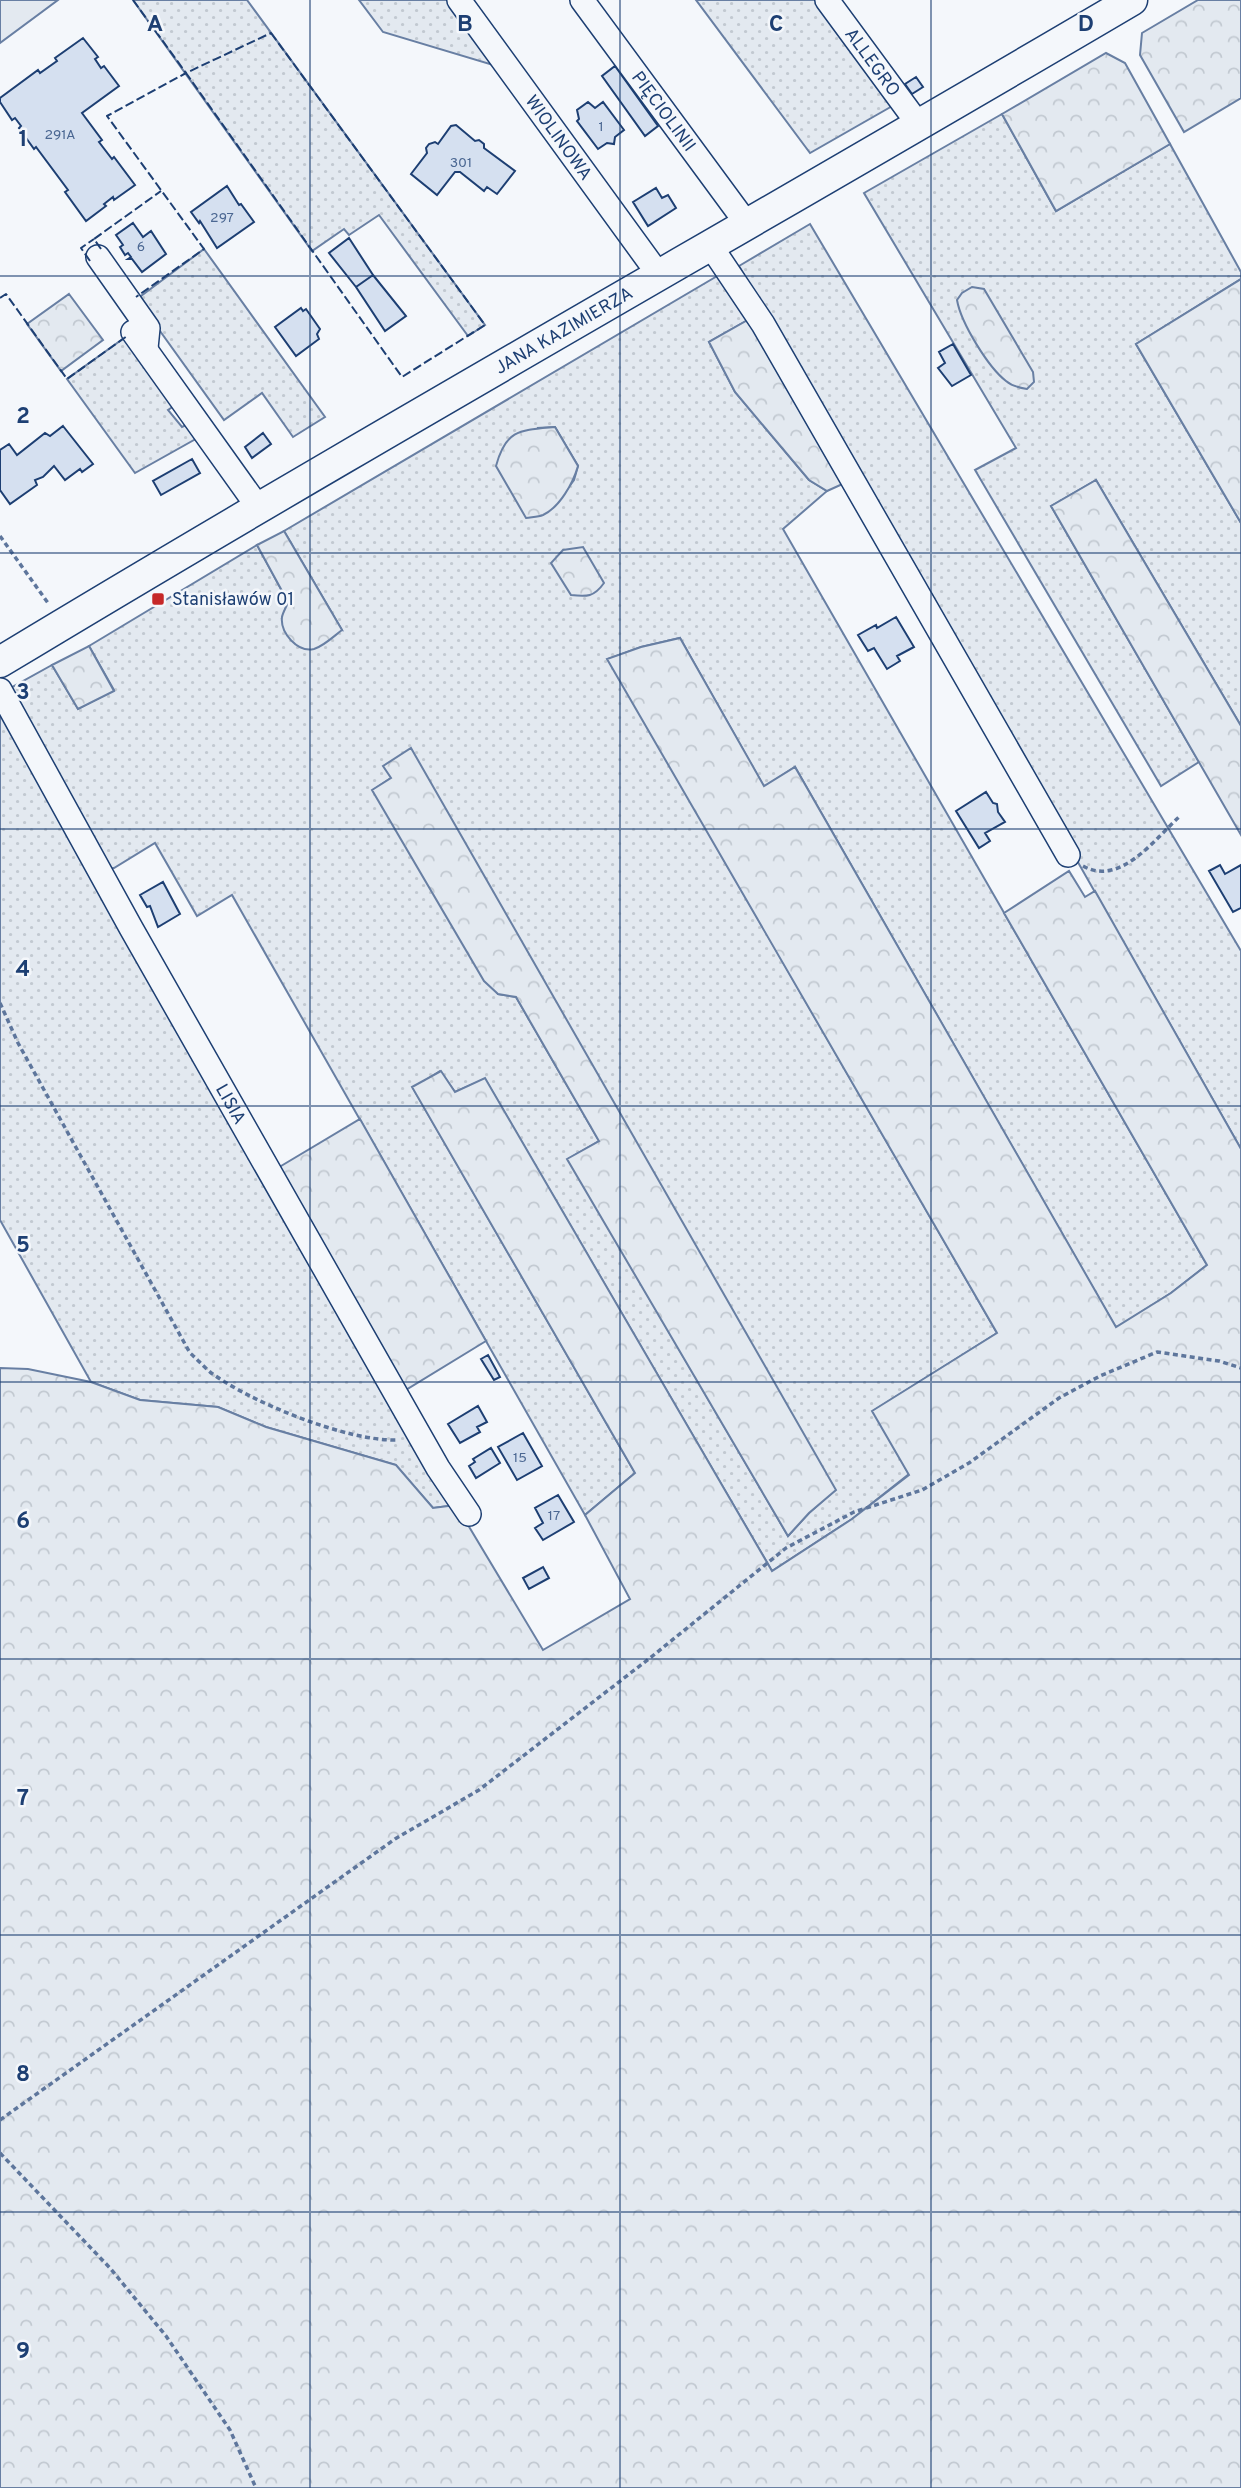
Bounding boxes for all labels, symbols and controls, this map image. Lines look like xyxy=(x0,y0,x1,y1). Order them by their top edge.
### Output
text: A xyxy=(147,11,163,40)
text: B xyxy=(457,11,473,40)
text: C xyxy=(769,11,783,40)
text: D xyxy=(1078,11,1094,40)
street label: ALLEGRO xyxy=(839,24,904,102)
street label: PIĘCIOLINII xyxy=(625,67,700,157)
street label: WIOLINOWA xyxy=(519,91,596,186)
house number: 1 xyxy=(598,119,604,136)
text: 1 xyxy=(18,126,28,155)
house number: 291A xyxy=(44,127,76,144)
house number: 301 xyxy=(450,155,472,172)
house number: 297 xyxy=(210,210,234,227)
house number: 6 xyxy=(137,239,145,256)
street label: JANA KAZIMIERZA xyxy=(491,283,638,381)
text: 2 xyxy=(16,403,30,432)
place label: Stanisławów 01 xyxy=(172,589,294,612)
marker: Stanisławów 01 xyxy=(150,591,166,607)
text: 3 xyxy=(16,679,30,708)
text: 4 xyxy=(16,956,30,985)
street label: LISIA xyxy=(209,1080,250,1129)
text: 5 xyxy=(16,1232,30,1261)
house number: 15 xyxy=(513,1450,527,1467)
text: 6 xyxy=(16,1508,30,1537)
house number: 17 xyxy=(548,1508,560,1525)
text: 7 xyxy=(17,1785,29,1814)
text: 8 xyxy=(16,2061,30,2090)
text: 9 xyxy=(16,2338,30,2367)

